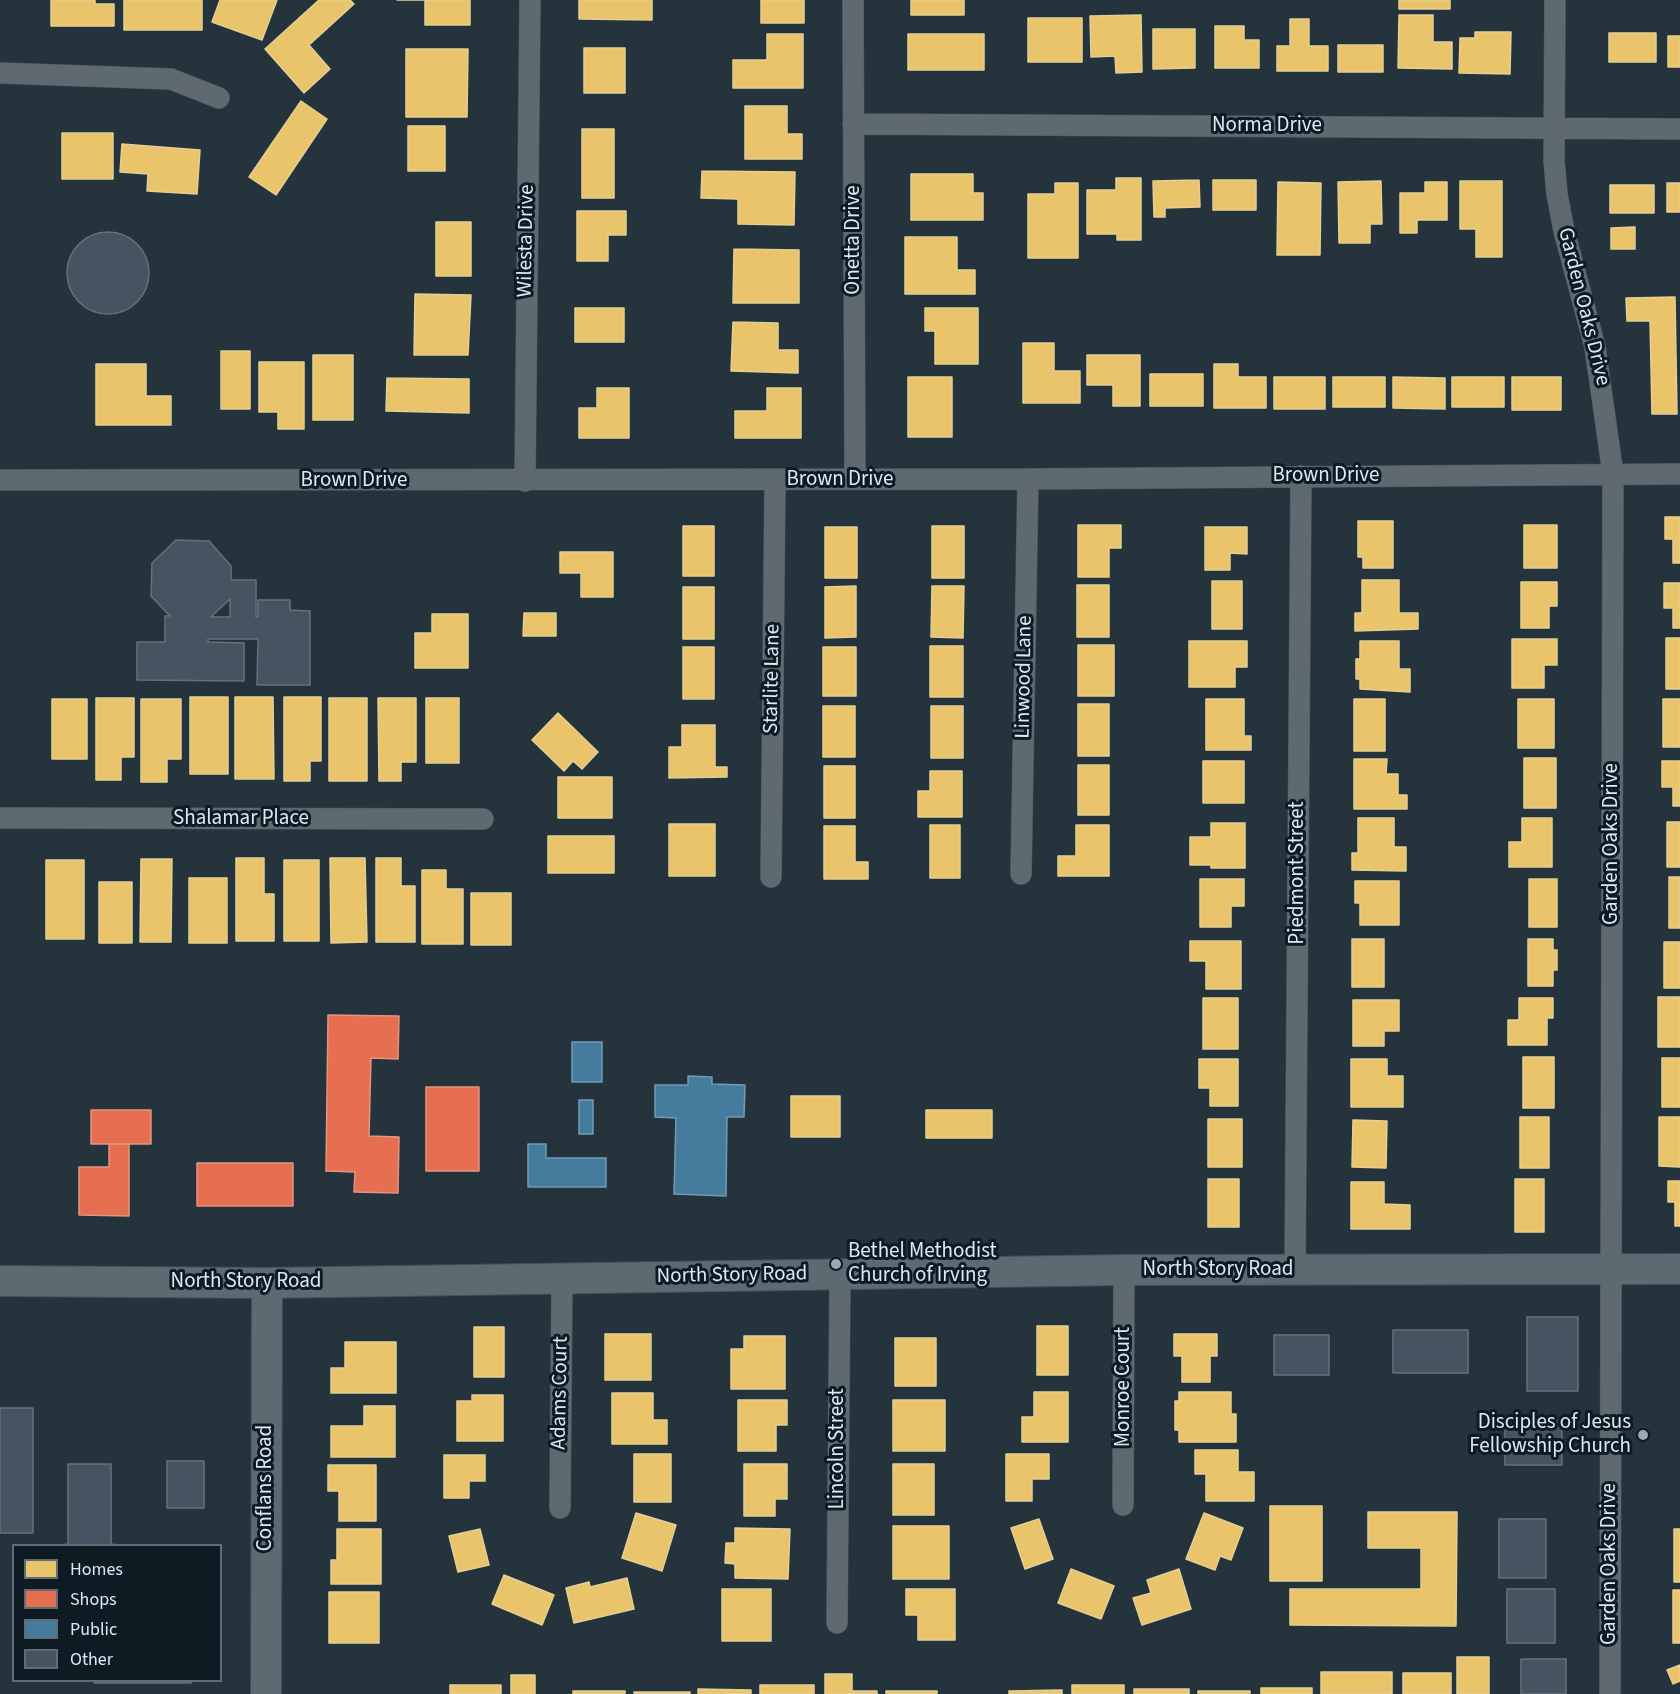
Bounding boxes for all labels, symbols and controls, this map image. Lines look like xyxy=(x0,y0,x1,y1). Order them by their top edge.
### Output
street label: Norma Drive xyxy=(1212,113,1322,139)
street label: Wilesta Drive xyxy=(513,184,541,298)
street label: Onetta Drive xyxy=(841,185,867,295)
street label: Garden Oaks Drive xyxy=(1551,225,1615,389)
street label: Brown Drive xyxy=(1272,463,1380,489)
street label: Brown Drive xyxy=(786,467,894,493)
street label: Brown Drive xyxy=(300,468,408,494)
street label: Linwood Lane xyxy=(1011,615,1039,739)
street label: Starlite Lane xyxy=(759,624,787,734)
street label: Garden Oaks Drive xyxy=(1599,763,1625,925)
street label: Piedmont Street xyxy=(1285,801,1311,945)
street label: Shalamar Place xyxy=(173,806,309,832)
place label: Bethel Methodist Church of Irving xyxy=(848,1239,997,1289)
marker: Bethel Methodist Church of Irving xyxy=(829,1257,843,1271)
street label: North Story Road xyxy=(1143,1257,1293,1283)
street label: North Story Road xyxy=(656,1262,808,1290)
street label: North Story Road xyxy=(171,1269,321,1295)
street label: Monroe Court xyxy=(1111,1327,1137,1447)
street label: Adams Court xyxy=(547,1336,575,1450)
street label: Lincoln Street xyxy=(825,1388,851,1510)
place label: Disciples of Jesus Fellowship Church xyxy=(1469,1410,1631,1460)
street label: Conflans Road xyxy=(253,1425,279,1551)
marker: Disciples of Jesus Fellowship Church xyxy=(1636,1428,1650,1442)
street label: Garden Oaks Drive xyxy=(1597,1483,1623,1645)
legend xyxy=(12,1544,222,1682)
text: Homes xyxy=(70,1557,123,1582)
text: Shops xyxy=(70,1587,117,1612)
text: Public xyxy=(70,1617,117,1642)
text: Other xyxy=(70,1647,113,1672)

